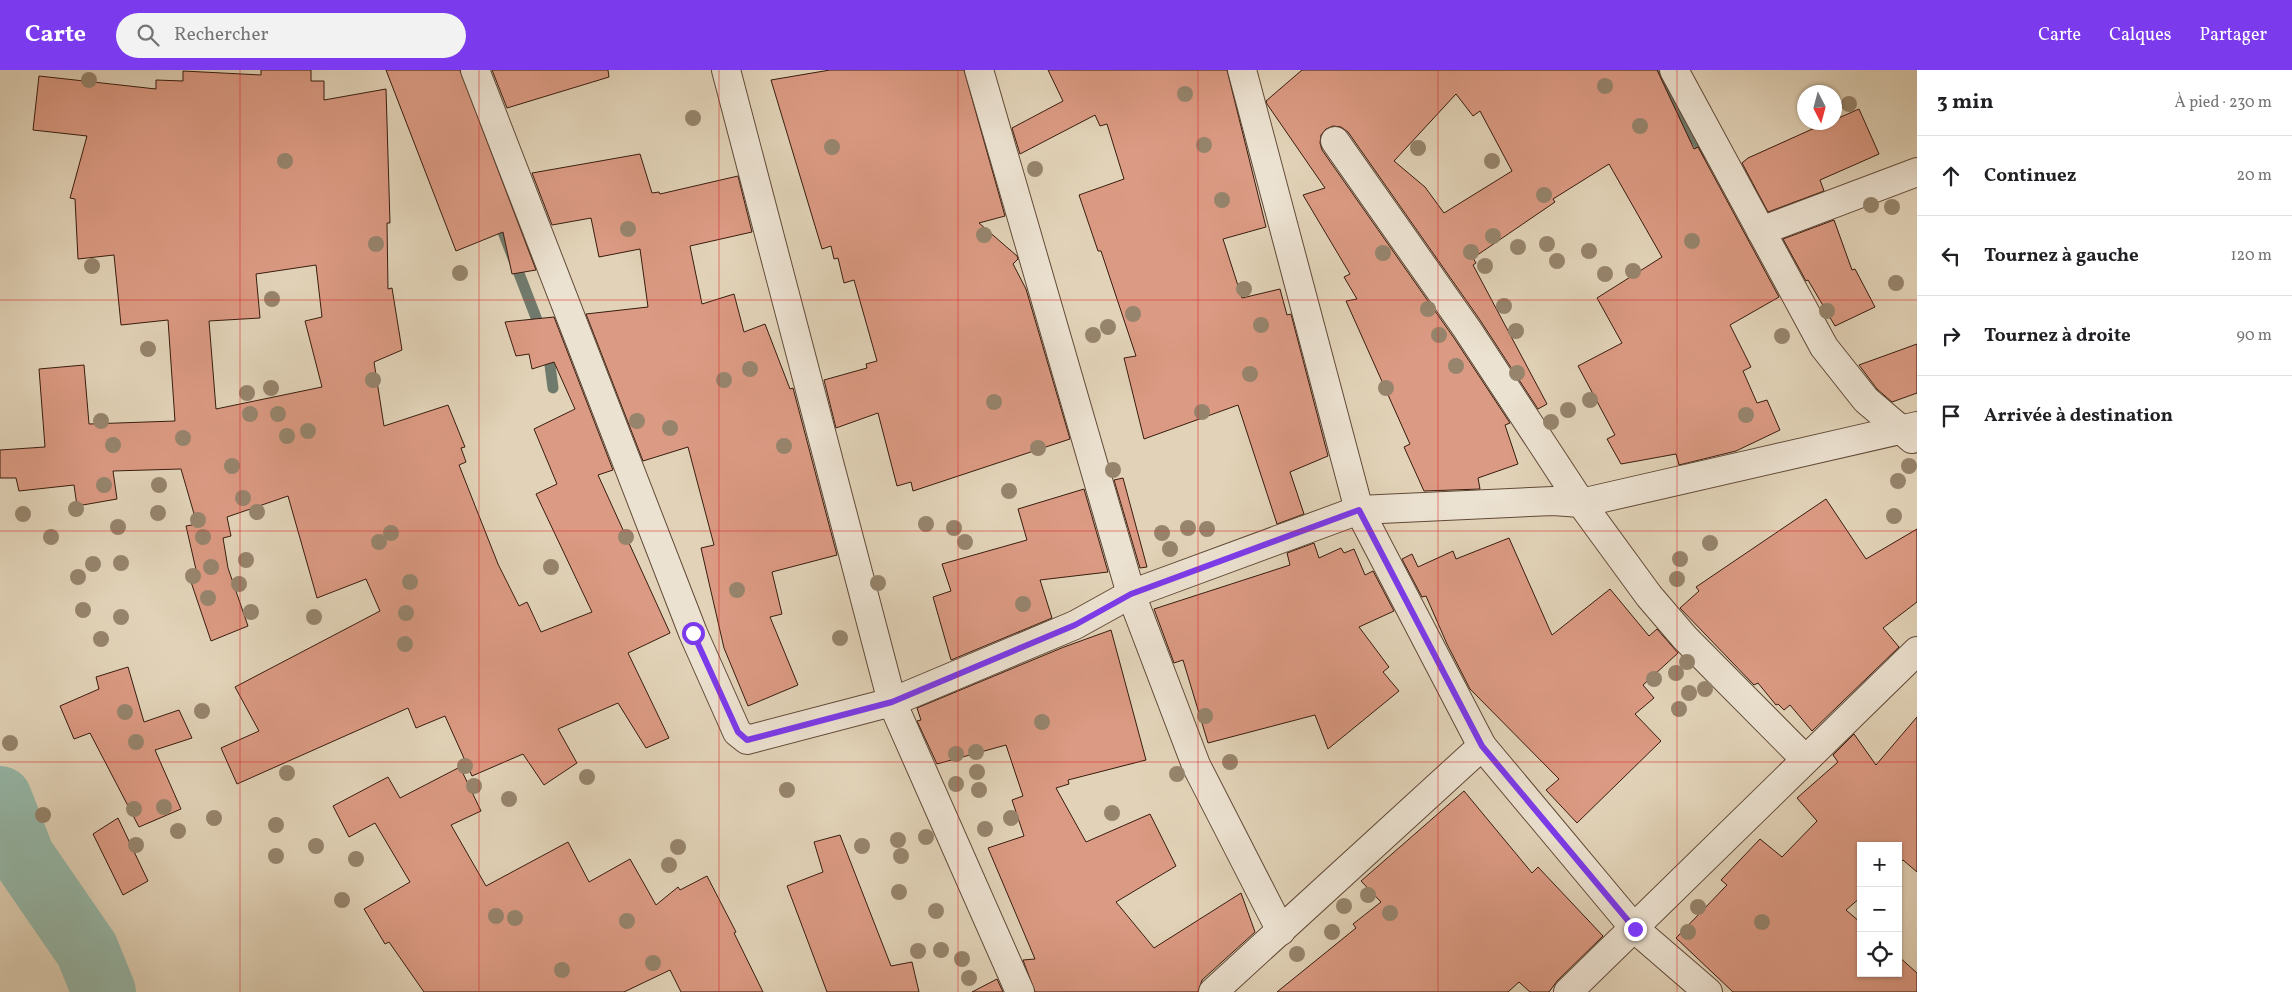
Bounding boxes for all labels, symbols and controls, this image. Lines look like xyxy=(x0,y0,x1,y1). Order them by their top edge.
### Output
search box xyxy=(116,13,466,58)
text: Carte xyxy=(25,18,86,52)
icon: search xyxy=(134,21,162,49)
text: Rechercher xyxy=(174,22,268,48)
text: Carte xyxy=(2038,23,2081,48)
text: Calques xyxy=(2109,23,2171,48)
text: Partager xyxy=(2199,23,2267,48)
north arrow xyxy=(1797,85,1842,130)
text: 3 min xyxy=(1937,88,1993,117)
text: À pied · 230 m xyxy=(2174,92,2272,114)
icon: ahead xyxy=(1937,162,1965,190)
text: Continuez xyxy=(1984,163,2076,189)
text: 20 m xyxy=(2237,165,2272,187)
icon: left xyxy=(1937,242,1965,270)
text: Tournez à gauche xyxy=(1984,243,2139,269)
text: 120 m xyxy=(2230,245,2272,267)
icon: right xyxy=(1937,322,1965,350)
text: Tournez à droite xyxy=(1984,323,2131,349)
text: 90 m xyxy=(2236,325,2272,347)
icon: arrive xyxy=(1937,402,1965,430)
text: Arrivée à destination xyxy=(1984,403,2173,429)
route start xyxy=(682,622,705,645)
map controls xyxy=(1857,842,1902,977)
button: + xyxy=(1857,842,1902,887)
button: − xyxy=(1857,887,1902,932)
route end xyxy=(1624,918,1647,941)
button: locate xyxy=(1857,932,1902,977)

